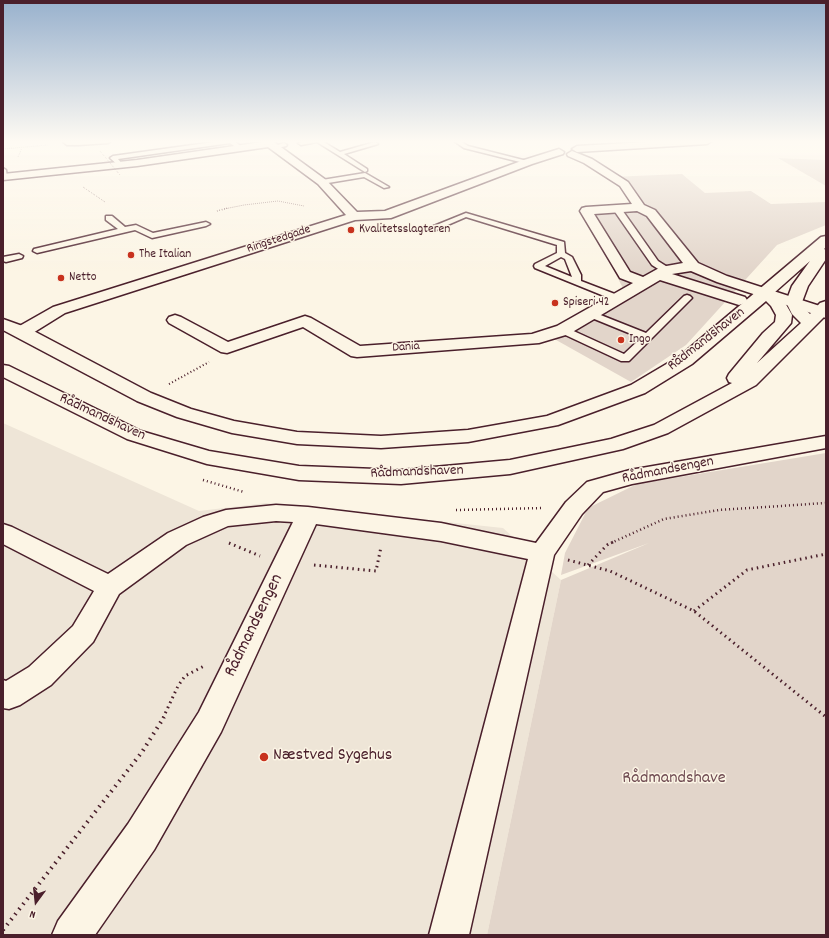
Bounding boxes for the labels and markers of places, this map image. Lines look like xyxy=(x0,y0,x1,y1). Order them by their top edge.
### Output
place label: Kvalitetsslagteren xyxy=(359,222,450,238)
marker: Kvalitetsslagteren xyxy=(346,225,356,235)
place label: The Italian xyxy=(139,247,191,263)
marker: The Italian xyxy=(126,250,136,260)
place label: Netto xyxy=(69,270,97,286)
marker: Netto xyxy=(56,273,66,283)
place label: Spiseri 42 xyxy=(563,295,610,311)
marker: Spiseri 42 xyxy=(550,298,560,308)
place label: Ingo xyxy=(629,332,651,348)
marker: Ingo xyxy=(616,335,626,345)
place label: Næstved Sygehus xyxy=(273,746,392,768)
marker: Næstved Sygehus xyxy=(258,751,270,763)

